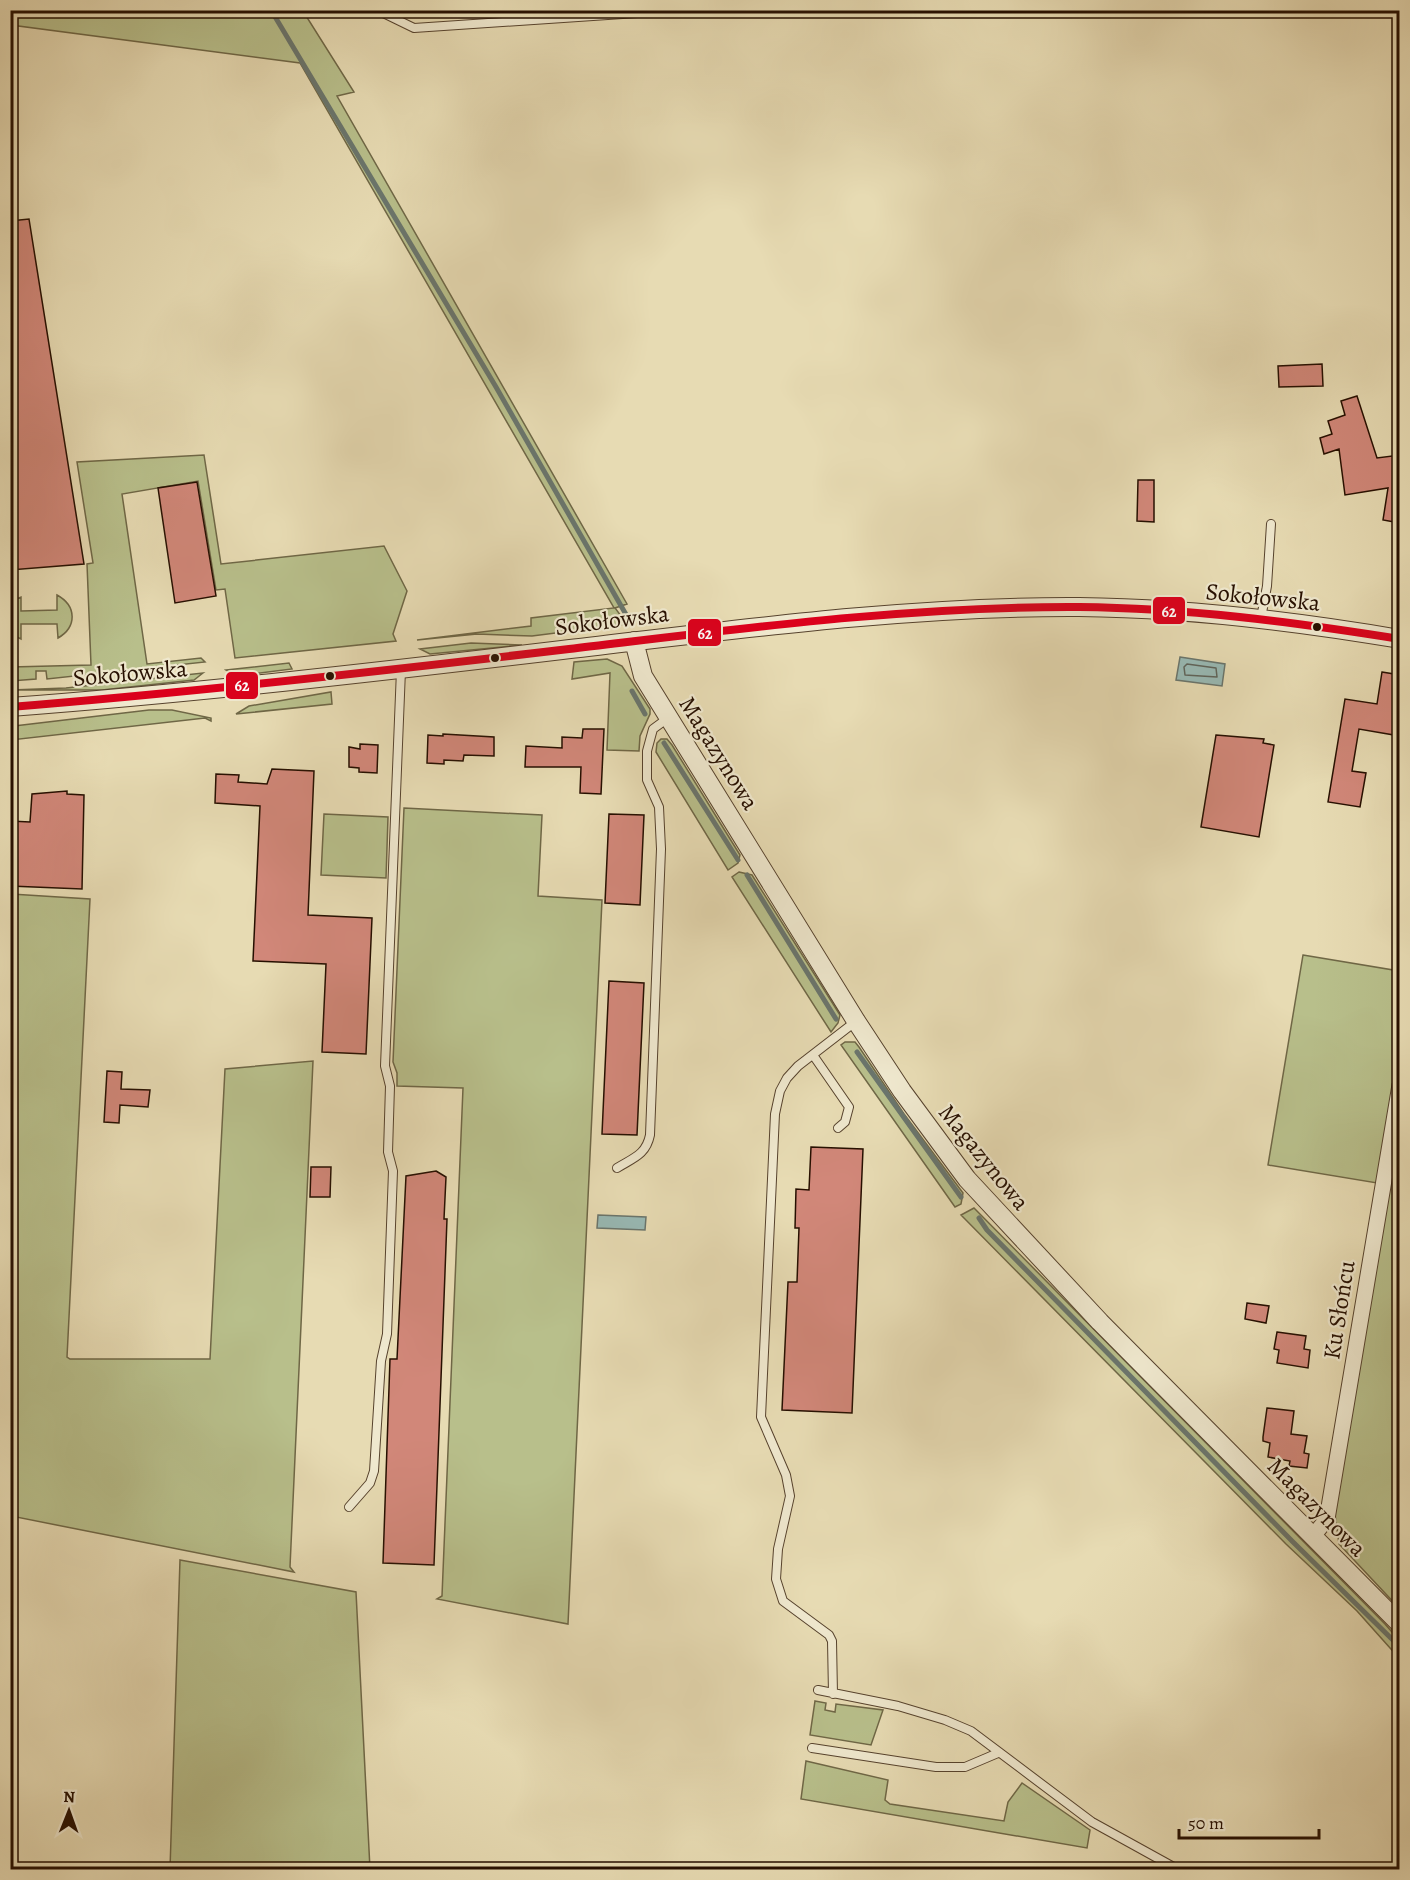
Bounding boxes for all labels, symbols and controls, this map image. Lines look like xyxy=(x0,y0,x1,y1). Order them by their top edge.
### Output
street label: Sokołowska xyxy=(1204,575,1323,619)
line badge: 62 xyxy=(1152,596,1186,625)
street label: Sokołowska xyxy=(553,597,672,643)
text: 62 xyxy=(1161,601,1177,623)
line badge: 62 xyxy=(687,618,722,647)
unlabelled marker xyxy=(1311,621,1323,633)
text: 62 xyxy=(697,623,713,645)
street label: Sokołowska xyxy=(71,652,189,694)
unlabelled marker xyxy=(489,652,501,664)
unlabelled marker xyxy=(324,670,336,682)
line badge: 62 xyxy=(225,671,259,700)
text: 62 xyxy=(234,675,250,697)
street label: Magazynowa xyxy=(671,690,767,817)
street label: Magazynowa xyxy=(931,1097,1037,1218)
street label: Ku Słońcu xyxy=(1315,1258,1363,1362)
street label: Magazynowa xyxy=(1260,1450,1374,1564)
north arrow xyxy=(39,1781,99,1841)
text: N xyxy=(63,1786,76,1808)
scale bar xyxy=(1179,1802,1318,1840)
text: 50 m xyxy=(1188,1811,1224,1835)

